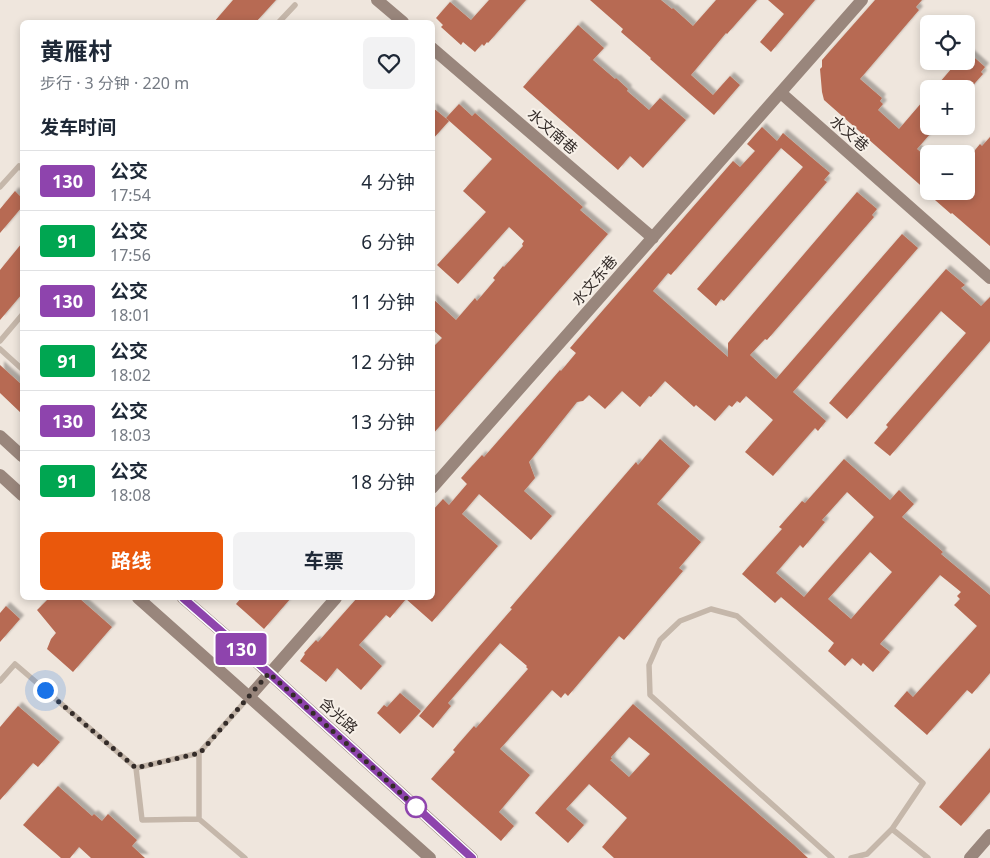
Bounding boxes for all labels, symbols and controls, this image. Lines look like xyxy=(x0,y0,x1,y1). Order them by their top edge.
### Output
map controls xyxy=(920,15,975,200)
button: locate xyxy=(920,15,975,70)
text: 黄雁村 xyxy=(40,34,112,67)
button: heart xyxy=(363,37,415,89)
text: 步行 · 3 分钟 · 220 m xyxy=(40,72,189,94)
button: + xyxy=(920,80,975,135)
street label: 水文南巷 xyxy=(524,104,582,158)
street label: 水文巷 xyxy=(826,111,874,155)
text: 发车时间 xyxy=(40,114,116,140)
button: − xyxy=(920,145,975,200)
text: 公交 xyxy=(110,158,148,184)
text: 130 xyxy=(52,169,83,193)
text: 4 分钟 xyxy=(361,169,415,195)
text: 17:54 xyxy=(110,184,151,206)
text: 公交 xyxy=(110,218,148,244)
text: 91 xyxy=(57,229,78,253)
text: 6 分钟 xyxy=(361,229,415,255)
text: 17:56 xyxy=(110,244,151,266)
street label: 水文东巷 xyxy=(567,251,621,309)
text: 公交 xyxy=(110,278,148,304)
text: 130 xyxy=(52,289,83,313)
text: 11 分钟 xyxy=(350,289,415,315)
text: 18:01 xyxy=(110,304,151,326)
text: 公交 xyxy=(110,338,148,364)
text: 91 xyxy=(57,349,78,373)
text: 12 分钟 xyxy=(350,349,415,375)
text: 18:02 xyxy=(110,364,151,386)
text: 公交 xyxy=(110,398,148,424)
text: 130 xyxy=(52,409,83,433)
text: 13 分钟 xyxy=(350,409,415,435)
text: 18:03 xyxy=(110,424,151,446)
text: 公交 xyxy=(110,458,148,484)
text: 91 xyxy=(57,469,78,493)
text: 18 分钟 xyxy=(350,469,415,495)
text: 18:08 xyxy=(110,484,151,506)
button: 路线 xyxy=(40,532,223,590)
button: 车票 xyxy=(233,532,415,590)
line badge: 130 xyxy=(212,633,270,665)
text: 130 xyxy=(226,637,256,661)
your location xyxy=(33,678,58,703)
street label: 含光路 xyxy=(316,693,362,737)
unlabelled marker xyxy=(405,796,427,818)

